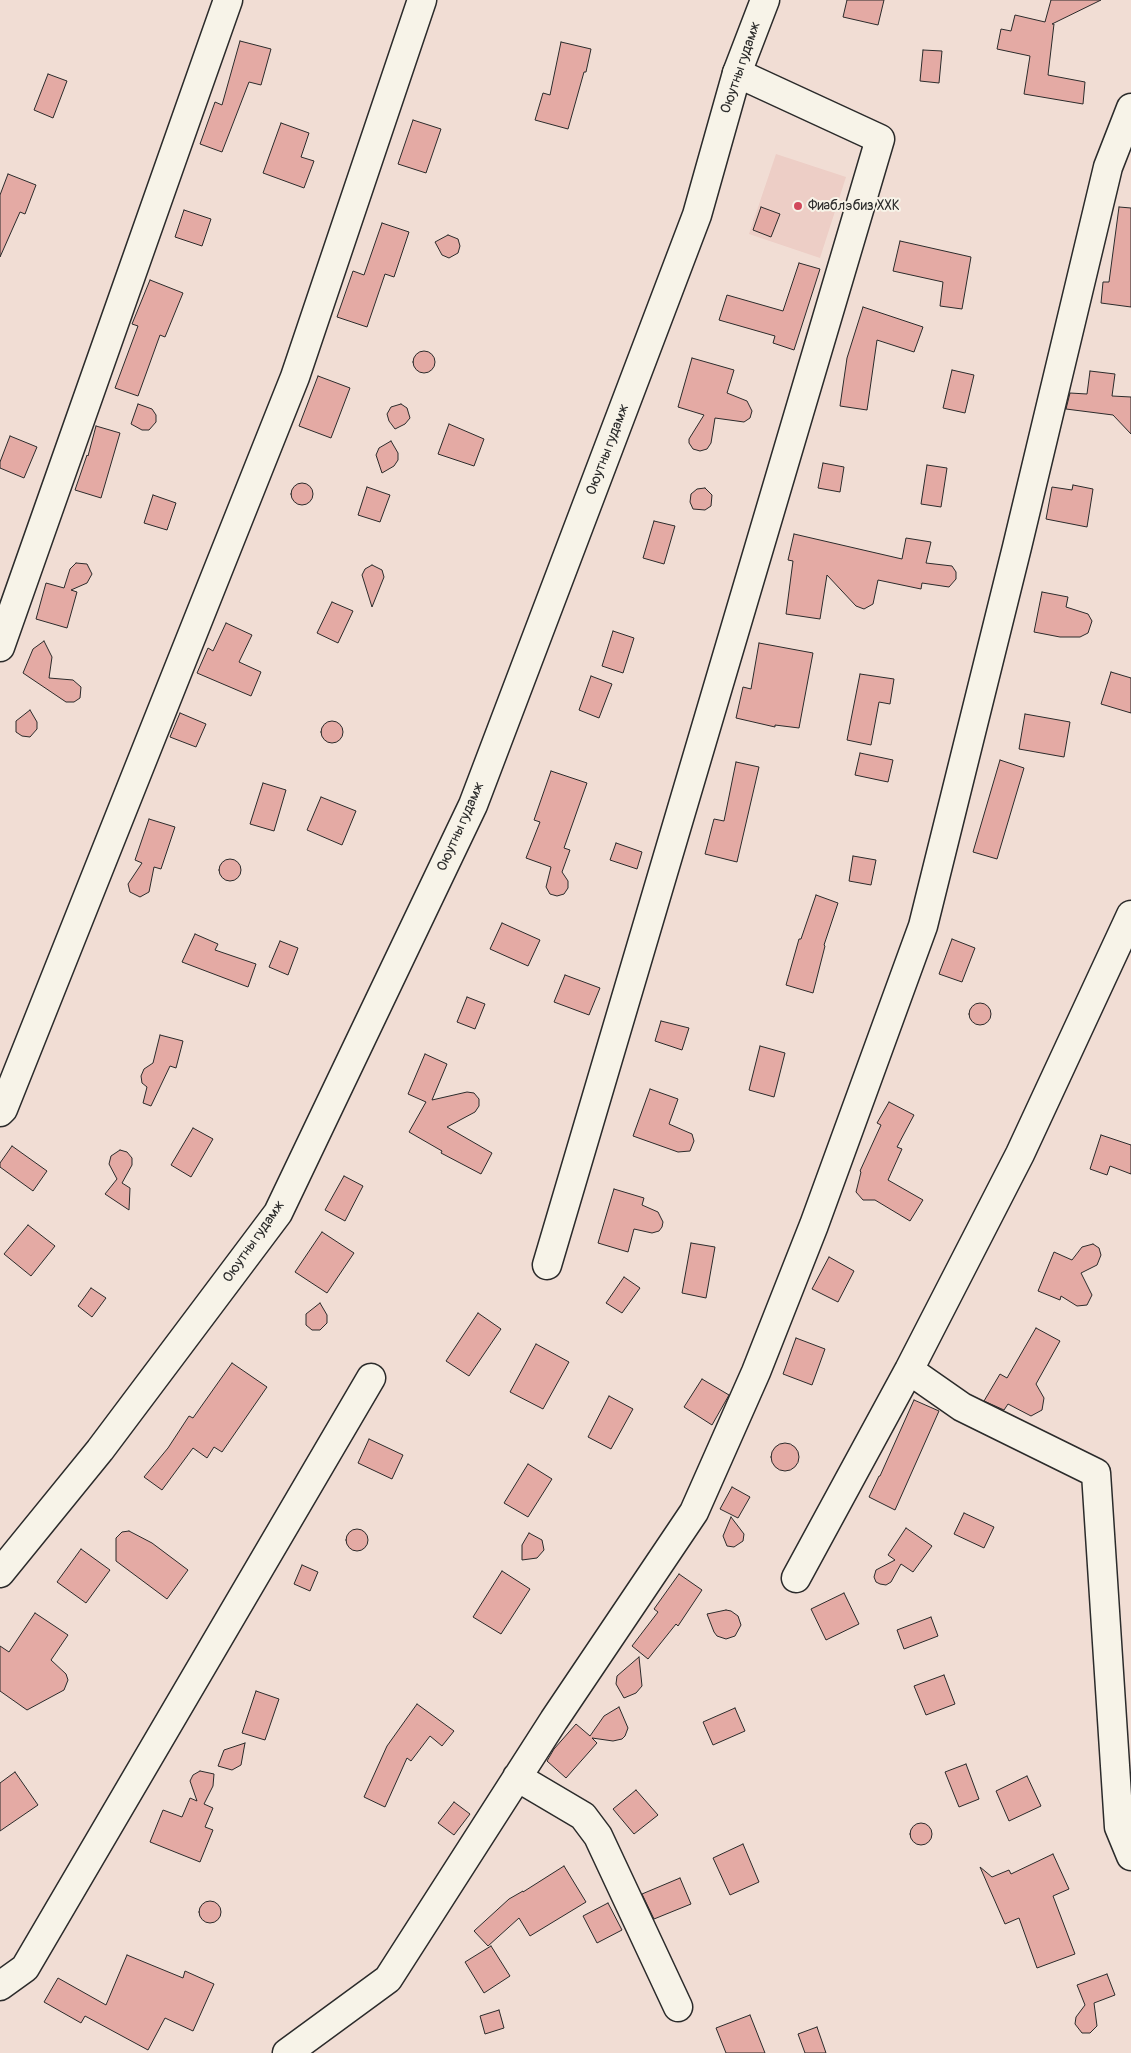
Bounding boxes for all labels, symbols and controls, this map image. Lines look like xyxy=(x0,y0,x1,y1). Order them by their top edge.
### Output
street label: Оюутны гудамж xyxy=(717,20,765,116)
place label: Фиаблэбиз ХХК xyxy=(808,198,900,214)
marker: Фиаблэбиз ХХК xyxy=(792,200,804,212)
street label: Оюутны гудамж xyxy=(583,402,633,498)
street label: Оюутны гудамж xyxy=(434,780,488,874)
street label: Оюутны гудамж xyxy=(220,1198,288,1286)

